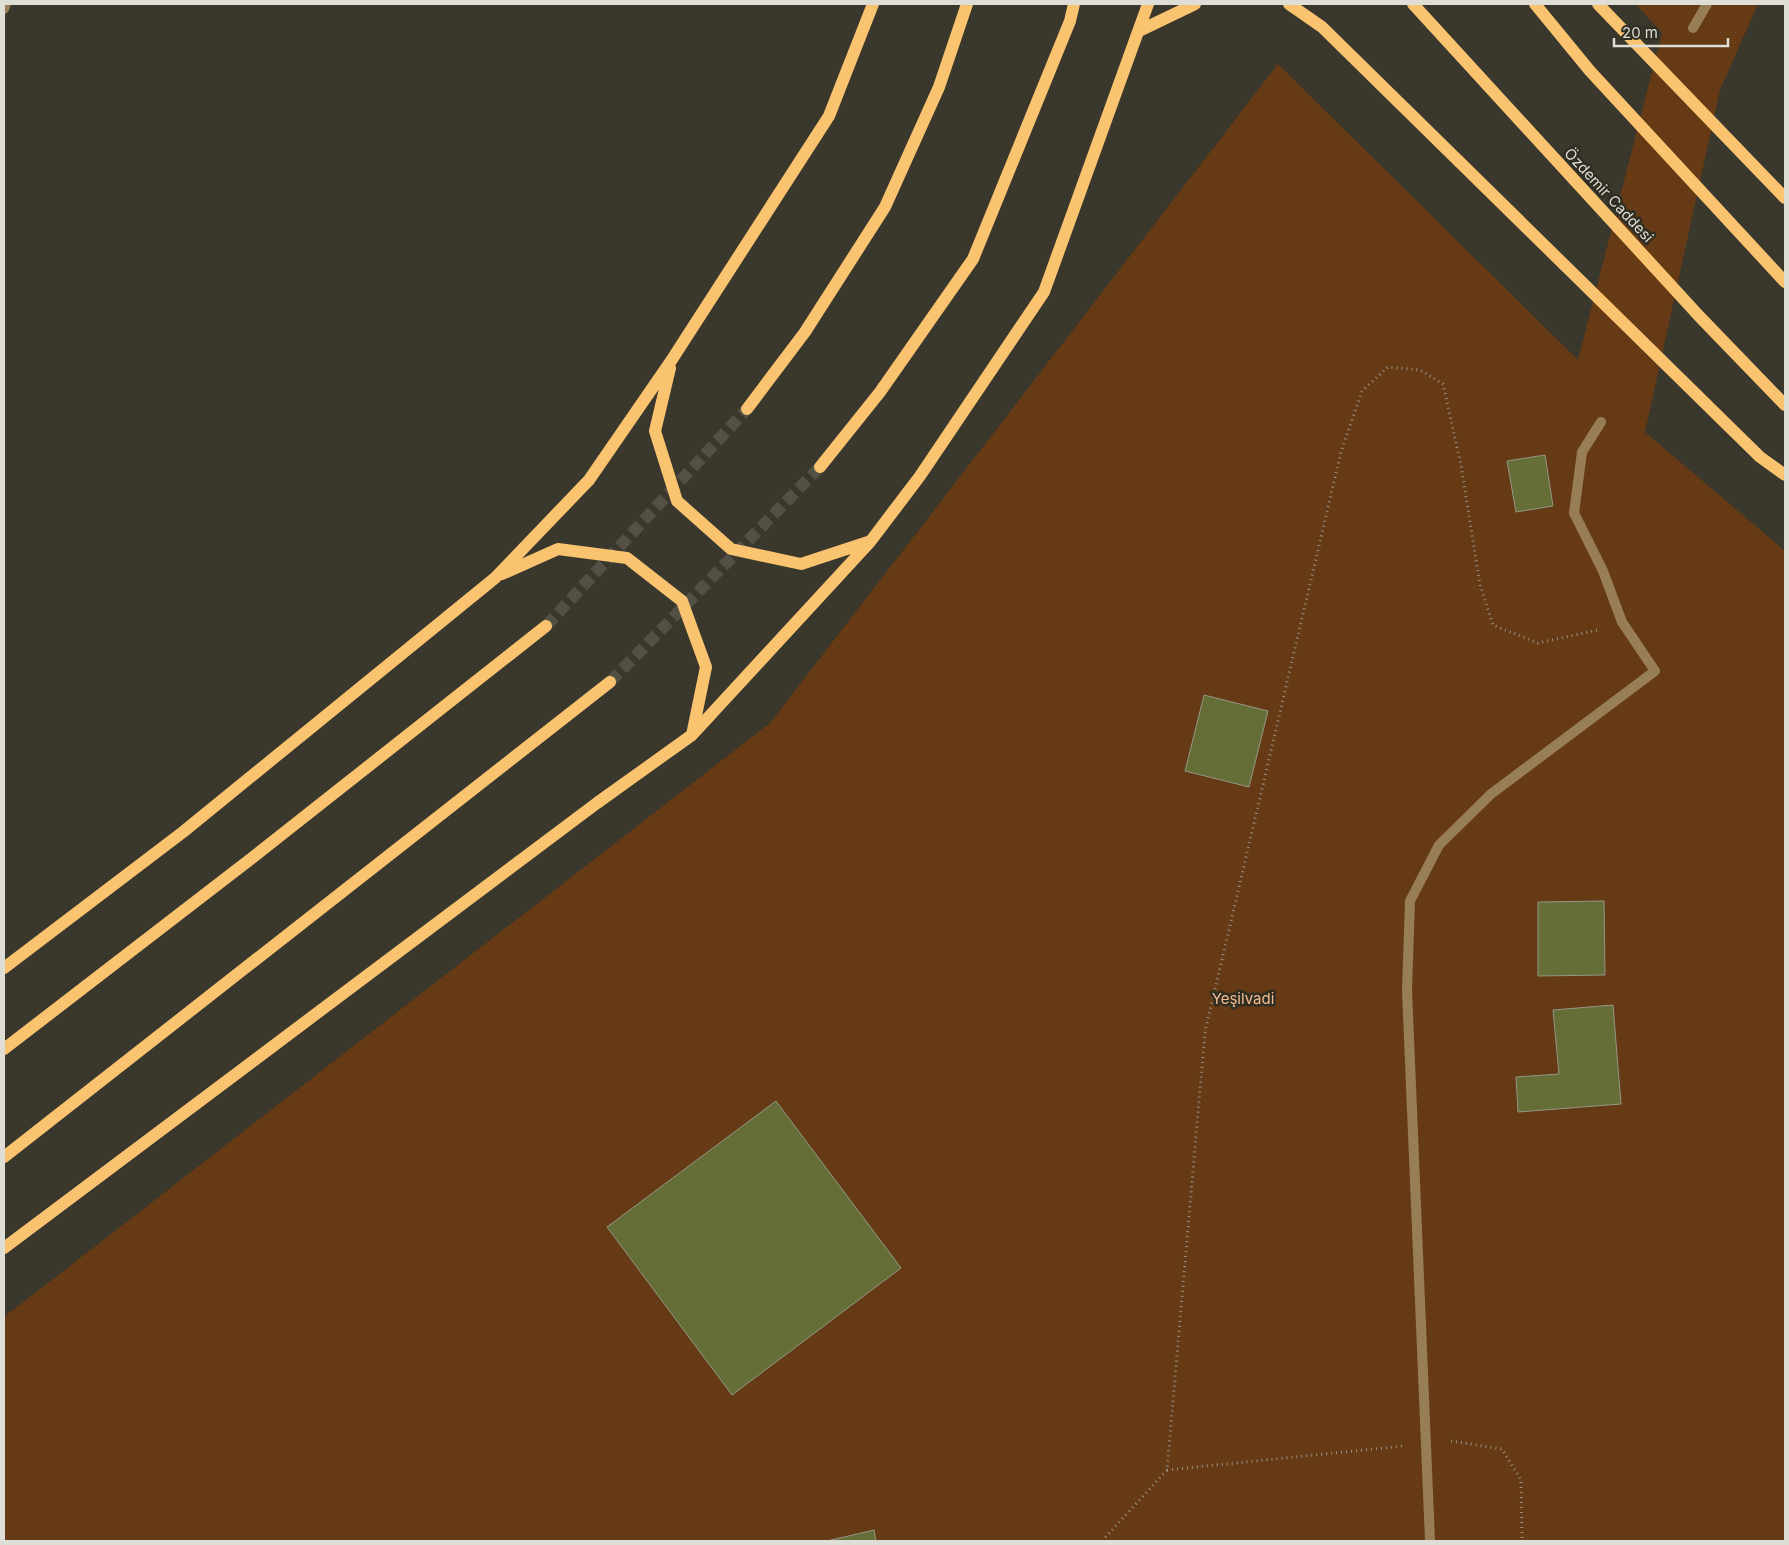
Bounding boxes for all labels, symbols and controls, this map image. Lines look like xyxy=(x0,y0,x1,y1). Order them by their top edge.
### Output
scale bar xyxy=(1614,15,1728,47)
text: 20 m xyxy=(1622,23,1658,42)
street label: Özdemir Caddesi xyxy=(1560,144,1658,246)
park label: Yeşilvadi xyxy=(1212,989,1274,1008)

